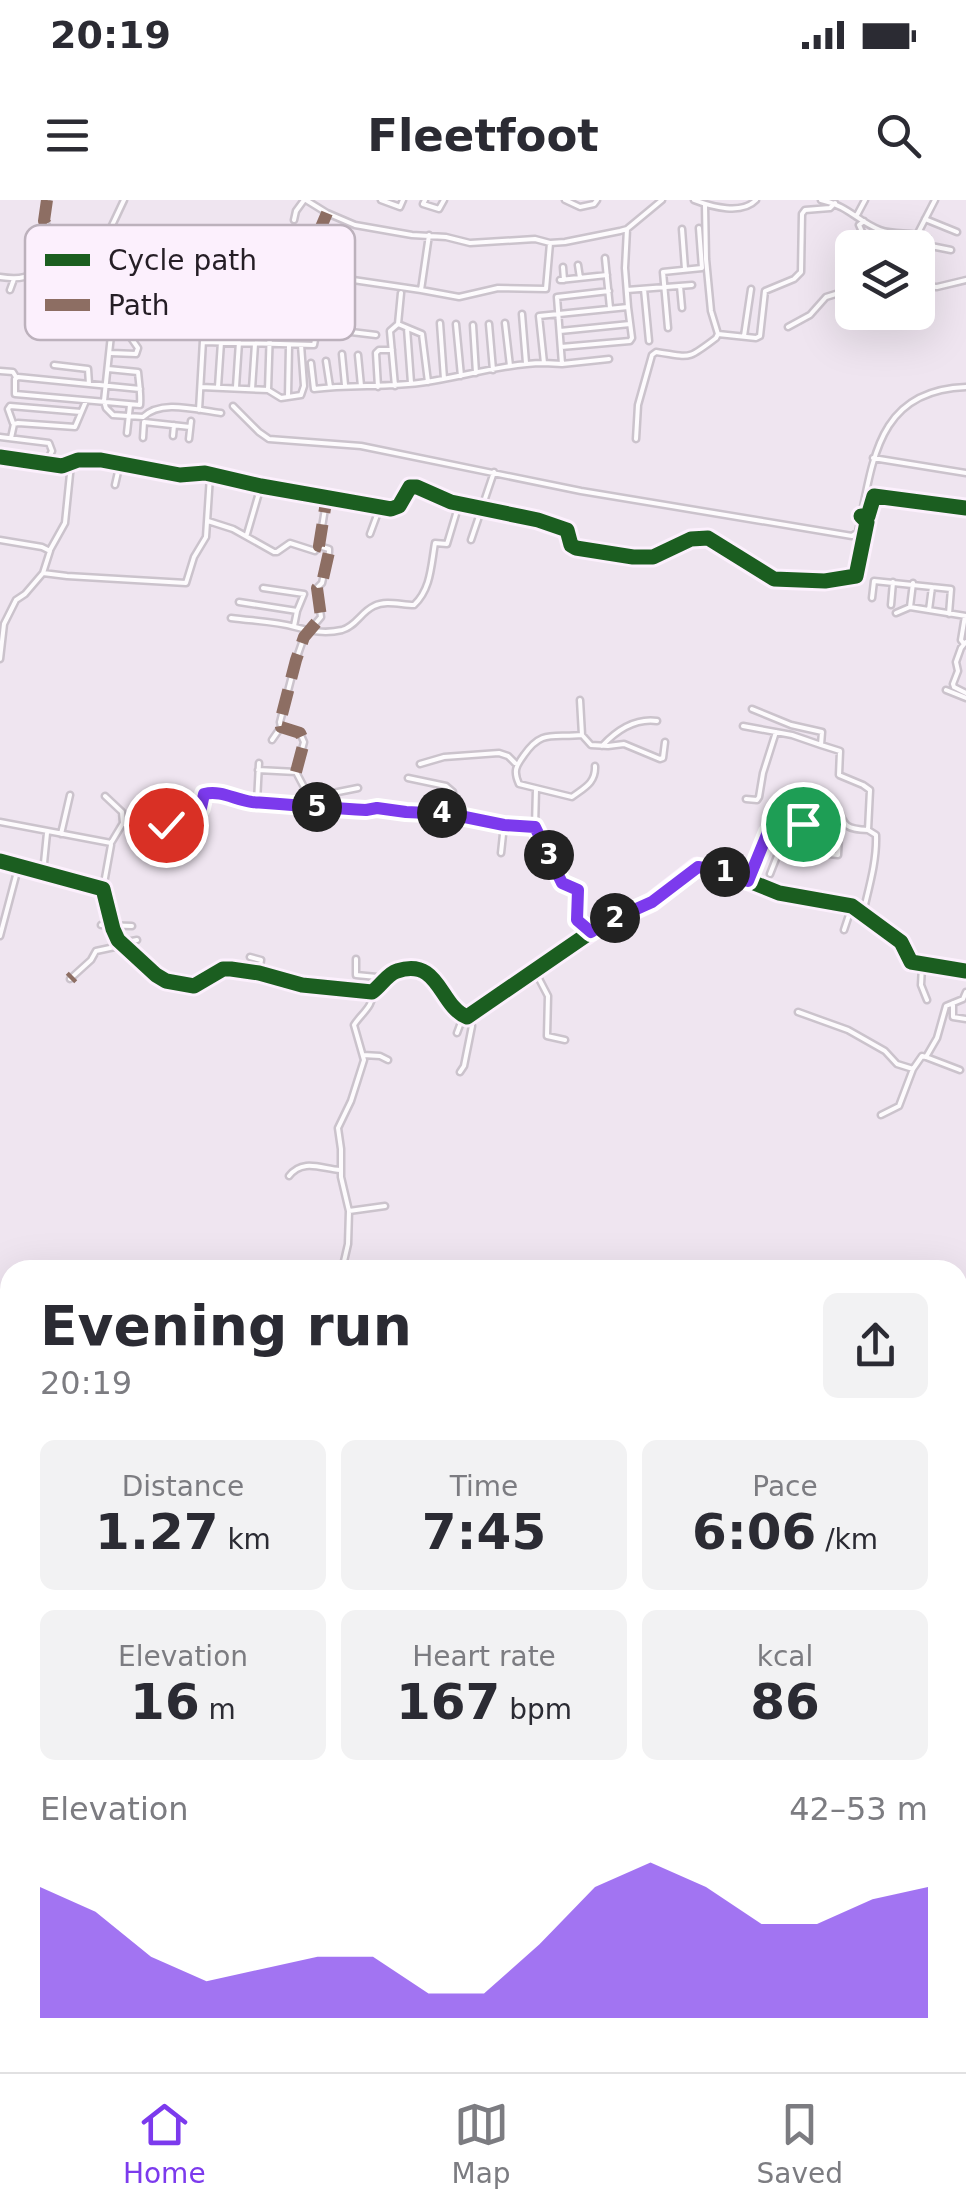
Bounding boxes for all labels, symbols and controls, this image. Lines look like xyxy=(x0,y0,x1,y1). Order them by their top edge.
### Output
text: 20:19 xyxy=(50,13,171,57)
icon: menu xyxy=(40,108,95,163)
icon: search xyxy=(871,108,926,163)
text: Fleetfoot xyxy=(367,109,599,162)
legend xyxy=(25,225,355,340)
map controls xyxy=(835,230,935,330)
button: layers xyxy=(835,230,935,330)
text: Cycle path xyxy=(108,244,257,277)
text: Path xyxy=(108,289,170,322)
pin: 5 xyxy=(292,782,342,832)
pin xyxy=(761,782,846,867)
pin xyxy=(124,783,209,868)
pin: 4 xyxy=(417,788,467,838)
text: 5 xyxy=(307,790,327,823)
text: 4 xyxy=(432,796,452,829)
icon: arrive xyxy=(776,797,831,852)
icon: check xyxy=(139,798,194,853)
pin: 3 xyxy=(524,830,574,880)
text: 3 xyxy=(539,838,559,871)
pin: 1 xyxy=(700,847,750,897)
text: 1 xyxy=(715,855,735,888)
pin: 2 xyxy=(590,893,640,943)
text: 2 xyxy=(605,901,625,934)
button: share xyxy=(823,1293,928,1398)
text: Evening run xyxy=(40,1294,412,1358)
text: 20:19 xyxy=(40,1364,132,1402)
text: Distance xyxy=(122,1470,244,1503)
text: Time xyxy=(450,1470,518,1503)
text: Pace xyxy=(752,1470,818,1503)
text: 1.27 xyxy=(95,1503,218,1561)
text: 7:45 xyxy=(422,1503,546,1561)
text: 6:06 xyxy=(692,1503,816,1561)
text: km xyxy=(218,1523,271,1556)
text: /km xyxy=(816,1523,878,1556)
text: Elevation xyxy=(118,1640,248,1673)
text: Heart rate xyxy=(412,1640,556,1673)
text: kcal xyxy=(757,1640,813,1673)
text: 16 xyxy=(130,1673,200,1731)
text: 167 xyxy=(396,1673,500,1731)
text: 86 xyxy=(750,1673,820,1731)
text: m xyxy=(200,1693,236,1726)
text: bpm xyxy=(500,1693,572,1726)
text: Elevation xyxy=(40,1790,189,1828)
text: 42–53 m xyxy=(789,1790,928,1828)
tab: Home xyxy=(123,2097,206,2190)
tab: Map xyxy=(452,2097,511,2190)
tab: Saved xyxy=(757,2097,843,2190)

